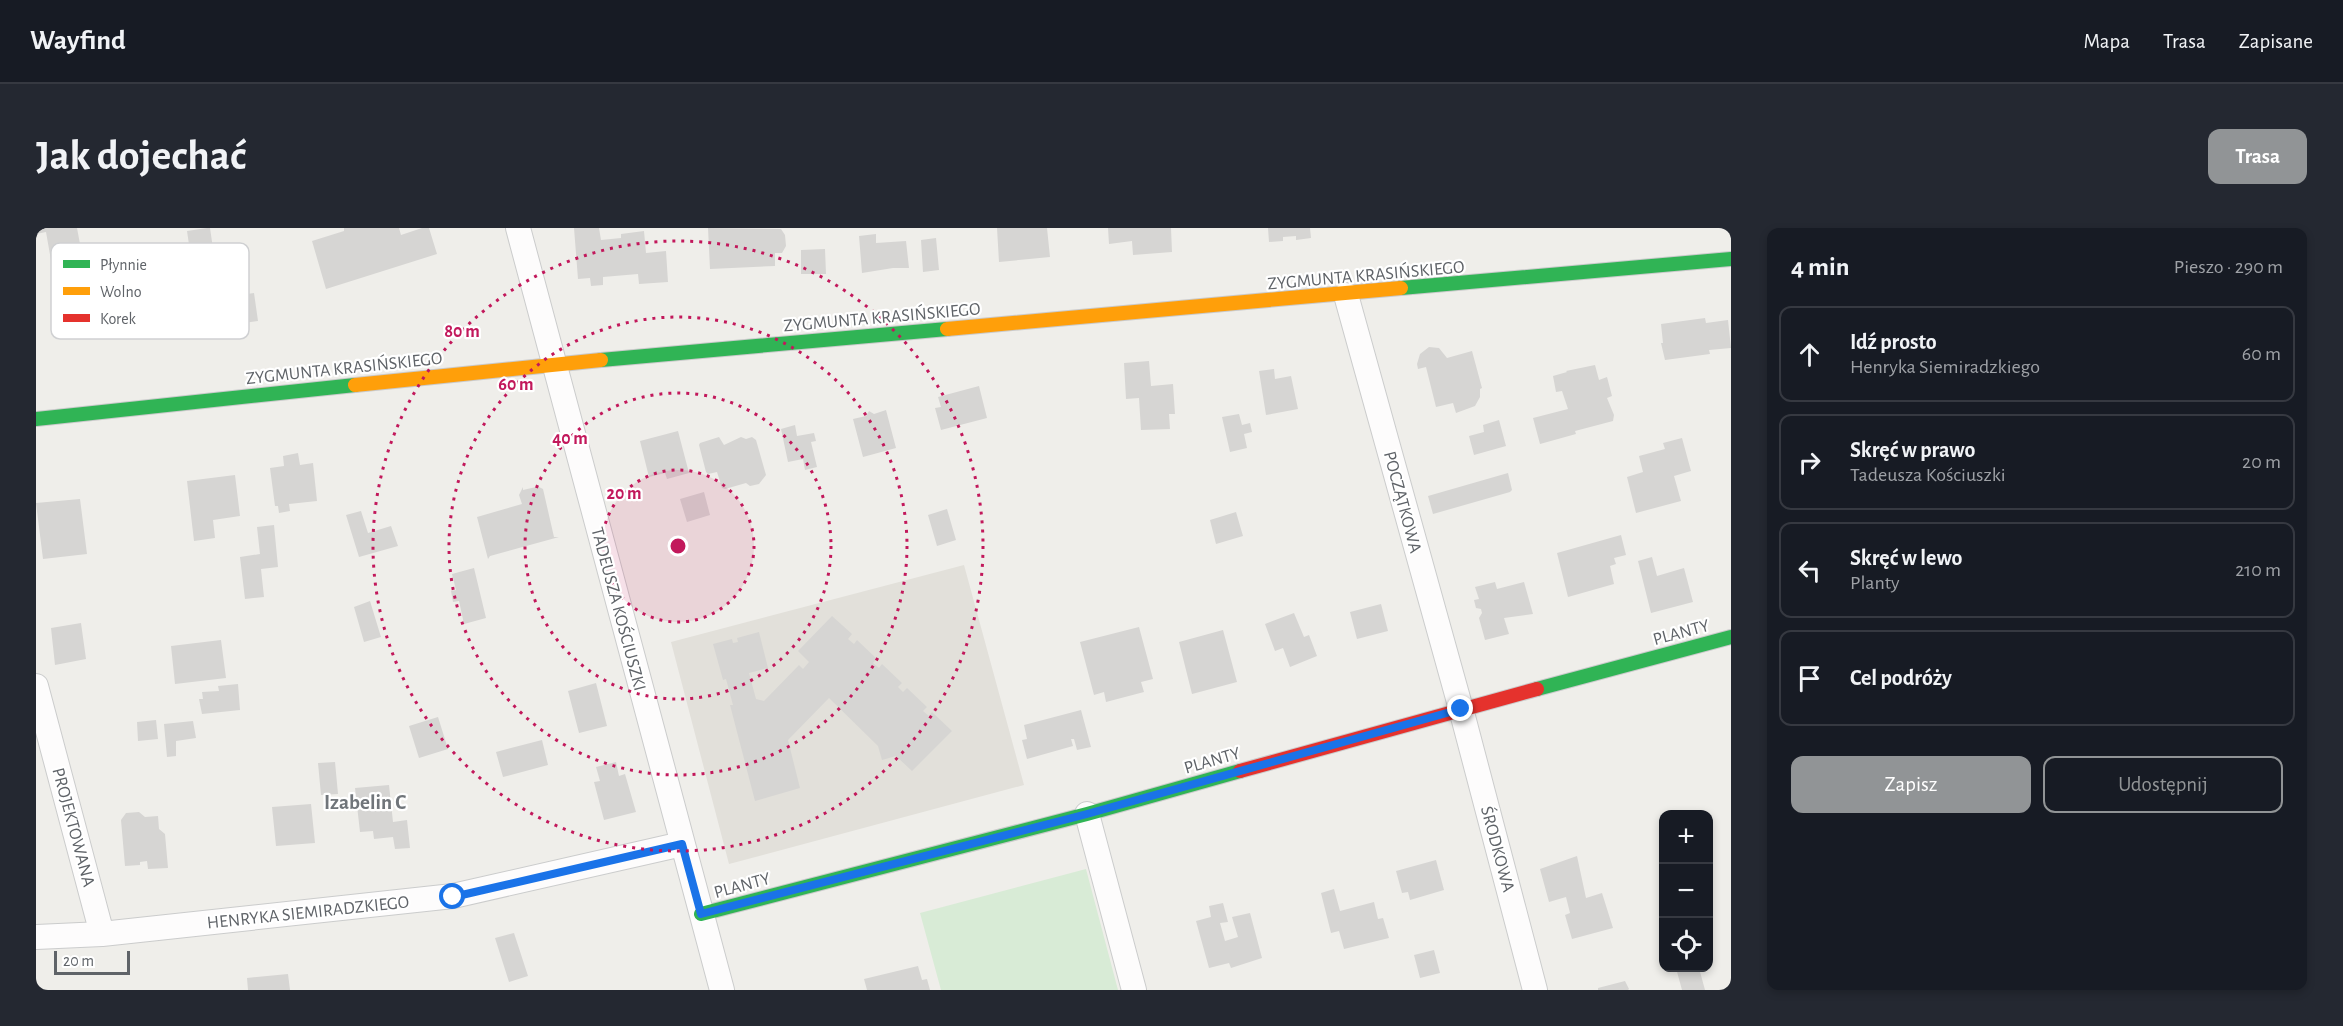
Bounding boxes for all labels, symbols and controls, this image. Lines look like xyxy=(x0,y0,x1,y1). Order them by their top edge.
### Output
text: Wayfind xyxy=(30,27,126,55)
text: Mapa xyxy=(2084,31,2130,52)
text: Trasa xyxy=(2163,31,2206,52)
text: Zapisane xyxy=(2239,31,2313,52)
button: Trasa xyxy=(2208,129,2307,184)
text: Jak dojechać xyxy=(36,135,246,177)
legend xyxy=(51,243,249,339)
text: 4 min xyxy=(1791,254,1850,280)
street label: ZYGMUNTA KRASIŃSKIEGO xyxy=(1267,255,1465,294)
text: Płynnie xyxy=(100,257,147,274)
text: Pieszo · 290 m xyxy=(2174,257,2283,277)
text: Wolno xyxy=(100,284,142,300)
street label: ZYGMUNTA KRASIŃSKIEGO xyxy=(783,297,981,336)
text: Korek xyxy=(100,311,137,327)
text: 80 m xyxy=(444,323,480,341)
text: Idź prosto xyxy=(1850,331,1937,353)
icon: ahead xyxy=(1793,338,1826,371)
text: 60 m xyxy=(2242,344,2281,364)
street label: ZYGMUNTA KRASIŃSKIEGO xyxy=(245,347,443,388)
text: Henryka Siemiradzkiego xyxy=(1850,357,2040,377)
text: 60 m xyxy=(498,376,534,394)
text: 40 m xyxy=(552,430,588,448)
text: Skręć w prawo xyxy=(1850,439,1975,461)
icon: right xyxy=(1793,446,1826,479)
street label: POCZĄTKOWA xyxy=(1380,449,1424,556)
text: 20 m xyxy=(2242,452,2281,472)
text: Tadeusza Kościuszki xyxy=(1850,465,2006,485)
text: 20 m xyxy=(606,485,642,503)
street label: TADEUSZA KOŚCIUSZKI xyxy=(588,525,651,693)
centre of rings xyxy=(668,536,688,556)
text: Skręć w lewo xyxy=(1850,547,1962,569)
icon: left xyxy=(1793,554,1826,587)
text: 210 m xyxy=(2235,560,2281,580)
text: Planty xyxy=(1850,573,1900,593)
street label: PLANTY xyxy=(1651,617,1712,649)
icon: arrive xyxy=(1793,662,1826,695)
text: Cel podróży xyxy=(1850,667,1952,689)
route end xyxy=(1447,695,1473,721)
street label: PLANTY xyxy=(1182,744,1243,778)
button: Zapisz xyxy=(1791,756,2031,813)
button: Udostępnij xyxy=(2043,756,2283,813)
street label: PROJEKTOWANA xyxy=(48,766,98,889)
district label: Izabelin C xyxy=(324,792,406,813)
street label: ŚRODKOWA xyxy=(1477,804,1520,895)
map controls xyxy=(1659,810,1713,972)
button: + xyxy=(1659,810,1713,864)
button: − xyxy=(1659,864,1713,918)
street label: PLANTY xyxy=(712,870,773,902)
route start xyxy=(439,883,465,909)
street label: HENRYKA SIEMIRADZKIEGO xyxy=(206,893,410,933)
button: locate xyxy=(1659,918,1713,972)
scale bar xyxy=(54,948,130,976)
text: 20 m xyxy=(63,953,94,969)

